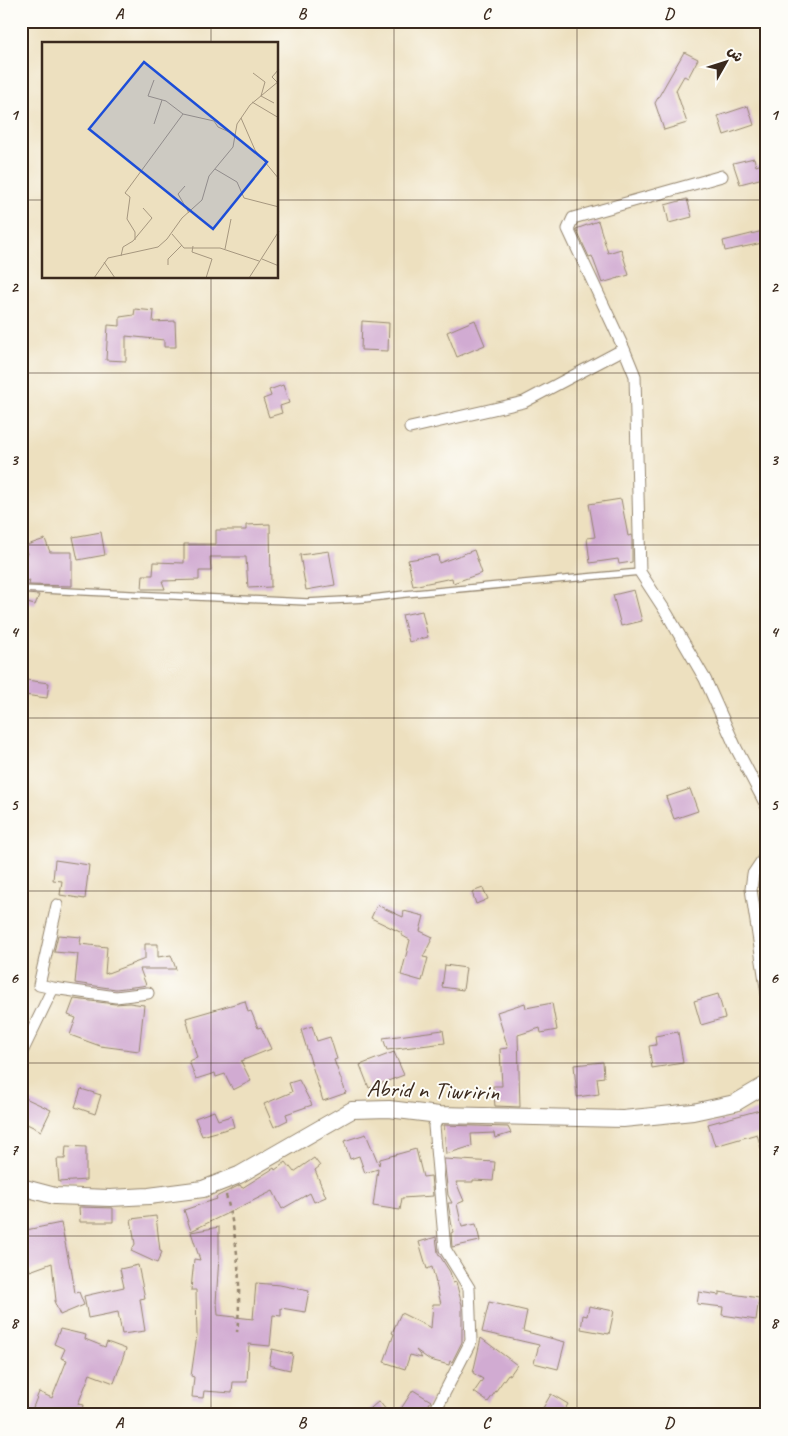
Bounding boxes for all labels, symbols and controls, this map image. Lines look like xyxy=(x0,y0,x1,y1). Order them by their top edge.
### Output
text: A xyxy=(115,4,125,24)
text: B xyxy=(298,4,308,24)
text: C xyxy=(482,4,492,24)
text: D xyxy=(664,4,675,24)
north arrow xyxy=(700,38,750,88)
inset map xyxy=(42,42,279,279)
text: ش xyxy=(724,43,747,65)
text: 1 xyxy=(10,105,19,125)
text: 1 xyxy=(770,105,779,125)
text: 2 xyxy=(10,277,19,297)
text: 2 xyxy=(770,277,779,297)
text: 3 xyxy=(10,450,19,470)
text: 3 xyxy=(770,450,779,470)
text: 4 xyxy=(10,622,19,642)
text: 4 xyxy=(770,622,779,642)
text: 5 xyxy=(11,795,20,815)
text: 5 xyxy=(771,795,780,815)
text: 6 xyxy=(10,968,19,988)
text: 6 xyxy=(770,968,779,988)
street label: Abrid n Tiwririn xyxy=(366,1073,500,1107)
text: 7 xyxy=(10,1140,19,1160)
text: 7 xyxy=(770,1140,779,1160)
text: 8 xyxy=(10,1313,19,1333)
text: 8 xyxy=(770,1313,779,1333)
text: A xyxy=(115,1413,125,1433)
text: B xyxy=(298,1413,308,1433)
text: C xyxy=(482,1413,492,1433)
text: D xyxy=(664,1413,675,1433)

